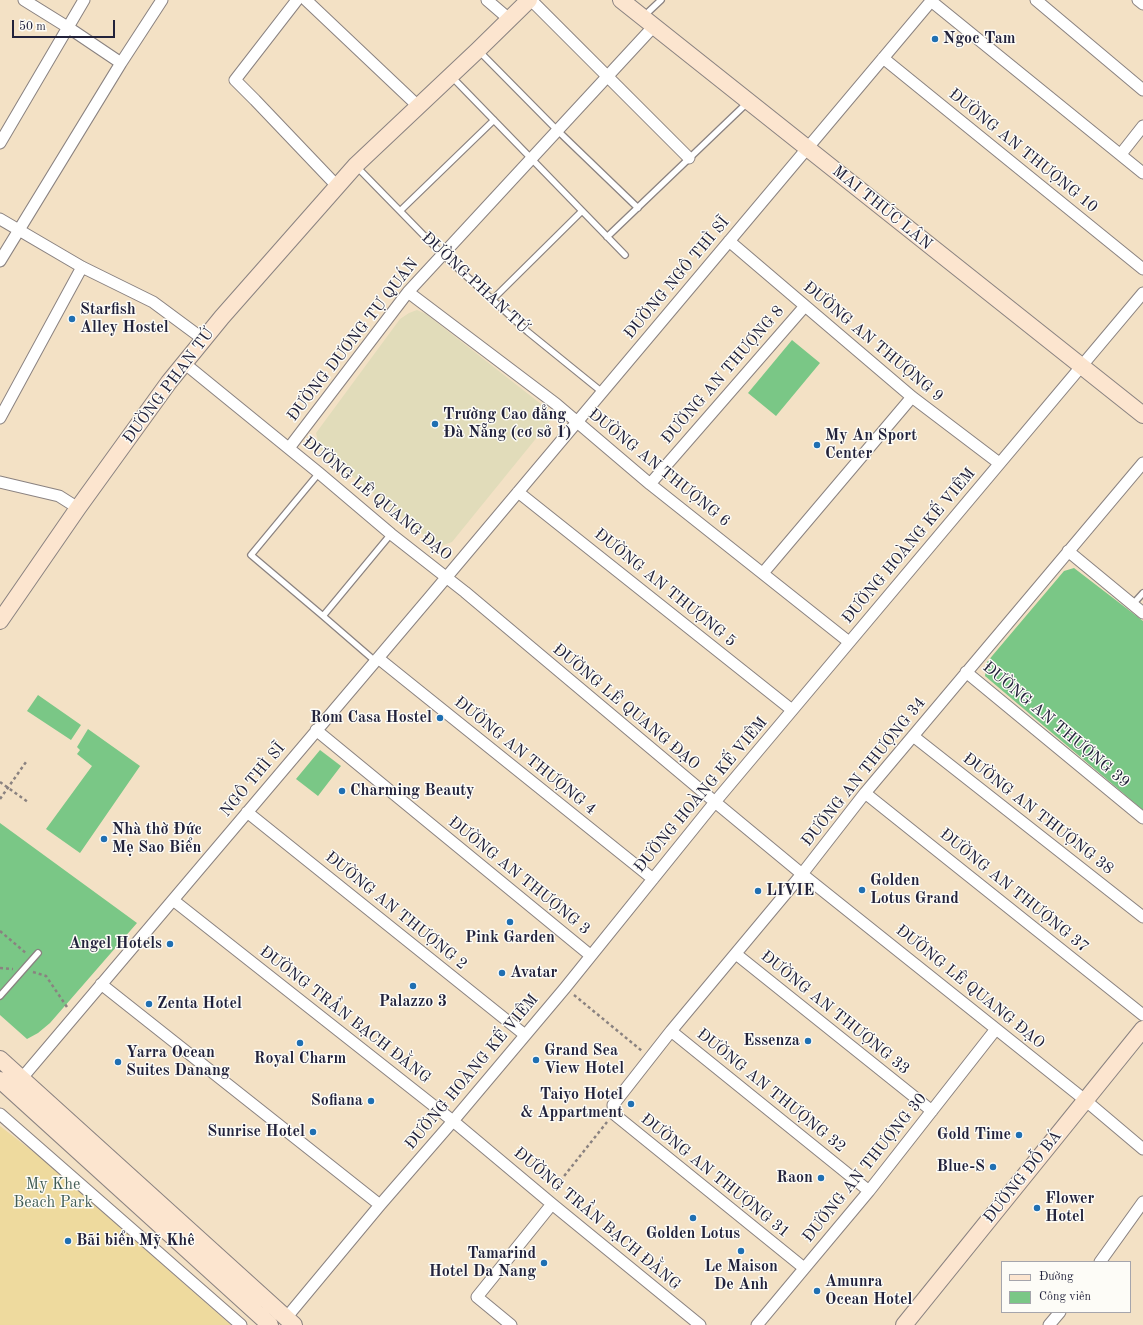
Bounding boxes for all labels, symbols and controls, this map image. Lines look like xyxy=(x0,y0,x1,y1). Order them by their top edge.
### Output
scale bar xyxy=(14,12,117,38)
text: 50 m xyxy=(19,21,46,33)
place label: Ngoc Tam xyxy=(943,29,1016,49)
marker: Ngoc Tam xyxy=(930,34,940,44)
street label: ĐƯỜNG AN THƯỢNG 10 xyxy=(945,85,1101,217)
street label: MAI THÚC LÂN xyxy=(828,162,936,254)
street label: ĐƯỜNG NGÔ THÌ SĨ xyxy=(620,213,734,343)
street label: ĐƯỜNG PHAN TỨ xyxy=(417,228,533,338)
street label: ĐƯỜNG DƯƠNG TỰ QUÁN xyxy=(283,255,423,425)
street label: ĐƯỜNG AN THƯỢNG 9 xyxy=(799,278,947,406)
place label: Starfish Alley Hostel xyxy=(80,300,169,338)
street label: ĐƯỜNG AN THƯỢNG 8 xyxy=(658,302,788,448)
marker: Starfish Alley Hostel xyxy=(67,314,77,324)
street label: ĐƯỜNG PHAN TỨ xyxy=(119,324,219,448)
place label: Trường Cao đẳng Đà Nẵng (cơ sở 1) xyxy=(443,405,571,443)
street label: ĐƯỜNG AN THƯỢNG 6 xyxy=(584,405,734,531)
marker: Trường Cao đẳng Đà Nẵng (cơ sở 1) xyxy=(430,419,440,429)
place label: My An Sport Center xyxy=(825,426,917,464)
street label: ĐƯỜNG LÊ QUANG ĐẠO xyxy=(299,433,455,565)
marker: My An Sport Center xyxy=(812,440,822,450)
street label: ĐƯỜNG HOÀNG KẾ VIÊM xyxy=(838,464,980,628)
street label: ĐƯỜNG AN THƯỢNG 5 xyxy=(590,525,740,651)
street label: ĐƯỜNG LÊ QUANG ĐẠO xyxy=(549,640,703,774)
street label: ĐƯỜNG AN THƯỢNG 39 xyxy=(978,658,1134,792)
street label: ĐƯỜNG AN THƯỢNG 4 xyxy=(450,693,600,819)
street label: ĐƯỜNG AN THƯỢNG 34 xyxy=(798,694,930,850)
place label: Rom Casa Hostel xyxy=(310,708,432,728)
marker: Rom Casa Hostel xyxy=(435,713,445,723)
street label: ĐƯỜNG HOÀNG KẾ VIÊM xyxy=(630,713,772,877)
street label: NGÔ THÌ SĨ xyxy=(217,739,289,821)
street label: ĐƯỜNG AN THƯỢNG 38 xyxy=(959,749,1117,879)
place label: Charming Beauty xyxy=(350,781,474,801)
marker: Charming Beauty xyxy=(337,786,347,796)
street label: ĐƯỜNG AN THƯỢNG 3 xyxy=(444,813,594,939)
place label: Nhà thờ Đức Mẹ Sao Biển xyxy=(112,820,202,858)
street label: ĐƯỜNG AN THƯỢNG 37 xyxy=(936,825,1092,957)
marker: Nhà thờ Đức Mẹ Sao Biển xyxy=(99,834,109,844)
street label: ĐƯỜNG AN THƯỢNG 2 xyxy=(321,848,471,974)
place label: Golden Lotus Grand xyxy=(870,871,959,909)
place label: LIVIE xyxy=(766,881,814,901)
marker: Golden Lotus Grand xyxy=(857,885,867,895)
marker: LIVIE xyxy=(753,886,763,896)
marker: Pink Garden xyxy=(505,917,515,927)
street label: ĐƯỜNG LÊ QUANG ĐẠO xyxy=(892,921,1048,1053)
place label: Pink Garden xyxy=(465,928,555,948)
place label: Angel Hotels xyxy=(69,934,162,954)
marker: Angel Hotels xyxy=(165,939,175,949)
street label: ĐƯỜNG TRẦN BẠCH ĐẰNG xyxy=(256,942,434,1088)
street label: ĐƯỜNG AN THƯỢNG 33 xyxy=(757,947,913,1079)
place label: Avatar xyxy=(510,963,558,983)
marker: Avatar xyxy=(497,968,507,978)
marker: Palazzo 3 xyxy=(408,981,418,991)
street label: ĐƯỜNG HOÀNG KẾ VIÊM xyxy=(401,990,543,1154)
place label: Palazzo 3 xyxy=(379,992,447,1012)
place label: Zenta Hotel xyxy=(157,994,242,1014)
marker: Zenta Hotel xyxy=(144,999,154,1009)
street label: ĐƯỜNG AN THƯỢNG 32 xyxy=(693,1025,849,1157)
place label: Essenza xyxy=(743,1031,800,1051)
marker: Essenza xyxy=(803,1036,813,1046)
marker: Royal Charm xyxy=(295,1038,305,1048)
place label: Grand Sea View Hotel xyxy=(544,1041,624,1079)
place label: Yarra Ocean Suites Danang xyxy=(126,1043,230,1081)
place label: Royal Charm xyxy=(254,1049,346,1069)
marker: Grand Sea View Hotel xyxy=(531,1055,541,1065)
marker: Yarra Ocean Suites Danang xyxy=(113,1057,123,1067)
place label: Taiyo Hotel & Appartment xyxy=(521,1085,623,1123)
street label: ĐƯỜNG AN THƯỢNG 30 xyxy=(799,1090,931,1246)
place label: Sofiana xyxy=(311,1091,363,1111)
marker: Sofiana xyxy=(366,1096,376,1106)
marker: Taiyo Hotel & Appartment xyxy=(626,1099,636,1109)
street label: ĐƯỜNG AN THƯỢNG 31 xyxy=(637,1110,793,1242)
place label: Sunrise Hotel xyxy=(207,1122,305,1142)
place label: Gold Time xyxy=(937,1125,1011,1145)
marker: Sunrise Hotel xyxy=(308,1127,318,1137)
street label: ĐƯỜNG ĐỖ BÁ xyxy=(980,1127,1066,1227)
marker: Gold Time xyxy=(1014,1130,1024,1140)
street label: ĐƯỜNG TRẦN BẠCH ĐẰNG xyxy=(510,1143,684,1295)
place label: Blue-S xyxy=(937,1157,985,1177)
marker: Blue-S xyxy=(988,1162,998,1172)
place label: Raon xyxy=(776,1168,813,1188)
marker: Raon xyxy=(816,1173,826,1183)
park label: My Khe Beach Park xyxy=(13,1175,93,1213)
place label: Flower Hotel xyxy=(1045,1189,1094,1227)
marker: Flower Hotel xyxy=(1032,1203,1042,1213)
marker: Golden Lotus xyxy=(688,1213,698,1223)
place label: Golden Lotus xyxy=(646,1224,740,1244)
place label: Bãi biển Mỹ Khê xyxy=(76,1231,195,1251)
marker: Bãi biển Mỹ Khê xyxy=(63,1236,73,1246)
place label: Tamarind Hotel Da Nang xyxy=(429,1244,536,1282)
marker: Le Maison De Anh xyxy=(736,1246,746,1256)
place label: Le Maison De Anh xyxy=(704,1257,778,1295)
marker: Tamarind Hotel Da Nang xyxy=(539,1258,549,1268)
legend xyxy=(1001,1261,1131,1313)
text: Đường xyxy=(1039,1271,1074,1283)
place label: Amunra Ocean Hotel xyxy=(825,1272,912,1310)
marker: Amunra Ocean Hotel xyxy=(812,1286,822,1296)
text: Công viên xyxy=(1039,1291,1091,1303)

